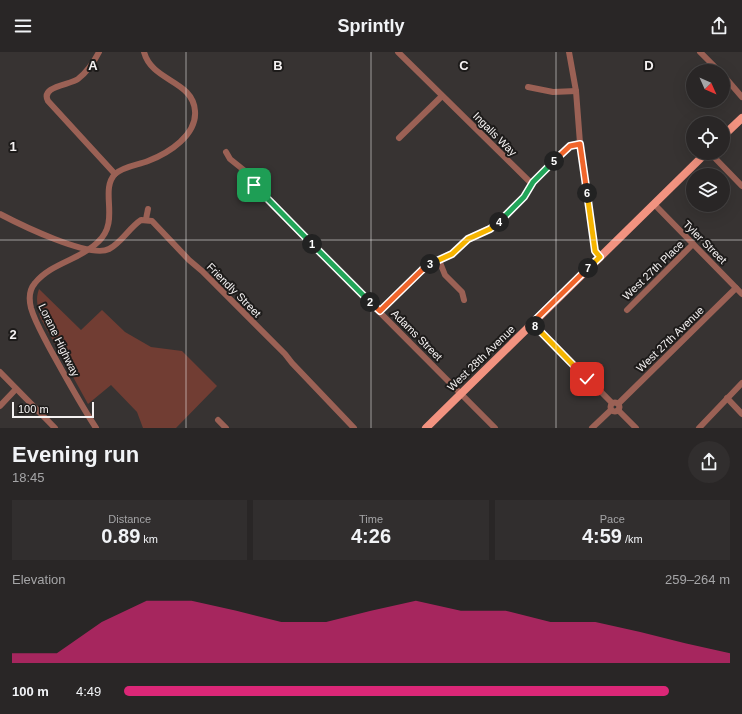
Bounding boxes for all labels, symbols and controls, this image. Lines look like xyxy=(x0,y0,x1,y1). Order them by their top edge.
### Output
icon: menu xyxy=(12,15,34,37)
icon: share xyxy=(708,15,730,37)
text: Sprintly xyxy=(337,16,405,36)
text: A xyxy=(88,58,98,73)
text: B xyxy=(273,58,283,73)
text: C xyxy=(459,58,469,73)
text: D xyxy=(644,58,654,73)
north arrow xyxy=(686,64,730,108)
map controls xyxy=(686,64,730,212)
street label: Ingalls Way xyxy=(471,110,520,159)
button: locate xyxy=(686,116,730,160)
text: 1 xyxy=(9,139,17,154)
pin: 5 xyxy=(544,151,564,171)
text: 5 xyxy=(551,155,557,167)
pin xyxy=(237,168,271,202)
button: layers xyxy=(686,168,730,212)
icon: arrive xyxy=(243,174,265,196)
pin: 6 xyxy=(577,183,597,203)
text: 6 xyxy=(584,187,590,199)
pin: 4 xyxy=(489,212,509,232)
text: 4 xyxy=(496,216,502,228)
street label: Tyler Street xyxy=(681,218,729,266)
pin: 1 xyxy=(302,234,322,254)
text: 1 xyxy=(309,238,315,250)
street label: West 27th Place xyxy=(620,238,686,302)
pin: 3 xyxy=(420,254,440,274)
text: 3 xyxy=(427,258,433,270)
pin: 7 xyxy=(578,258,598,278)
street label: Friendly Street xyxy=(204,260,264,320)
text: 7 xyxy=(585,262,591,274)
pin: 2 xyxy=(360,292,380,312)
text: 2 xyxy=(367,296,373,308)
street label: Lorane Highway xyxy=(36,302,82,379)
street label: West 27th Avenue xyxy=(634,304,706,374)
street label: Adams Street xyxy=(389,307,445,363)
pin: 8 xyxy=(525,316,545,336)
text: 8 xyxy=(532,320,538,332)
street label: West 28th Avenue xyxy=(445,323,517,393)
text: 2 xyxy=(9,327,17,342)
pin xyxy=(570,362,604,396)
icon: check xyxy=(576,368,598,390)
scale bar xyxy=(12,400,94,419)
text: 100 m xyxy=(18,403,49,415)
button: share xyxy=(688,441,730,483)
text: Evening run xyxy=(12,442,139,467)
text: 18:45 xyxy=(12,470,45,485)
text: Distance xyxy=(108,513,151,525)
text: Time xyxy=(359,513,383,525)
text: Pace xyxy=(600,513,625,525)
text: 0.89 xyxy=(101,525,140,547)
text: 4:26 xyxy=(351,525,391,547)
text: 4:59 xyxy=(582,525,622,547)
text: km xyxy=(140,533,158,545)
text: /km xyxy=(622,533,643,545)
text: Elevation xyxy=(12,572,65,587)
text: 259–264 m xyxy=(665,572,730,587)
text: 100 m xyxy=(12,684,49,699)
text: 4:49 xyxy=(76,684,101,699)

